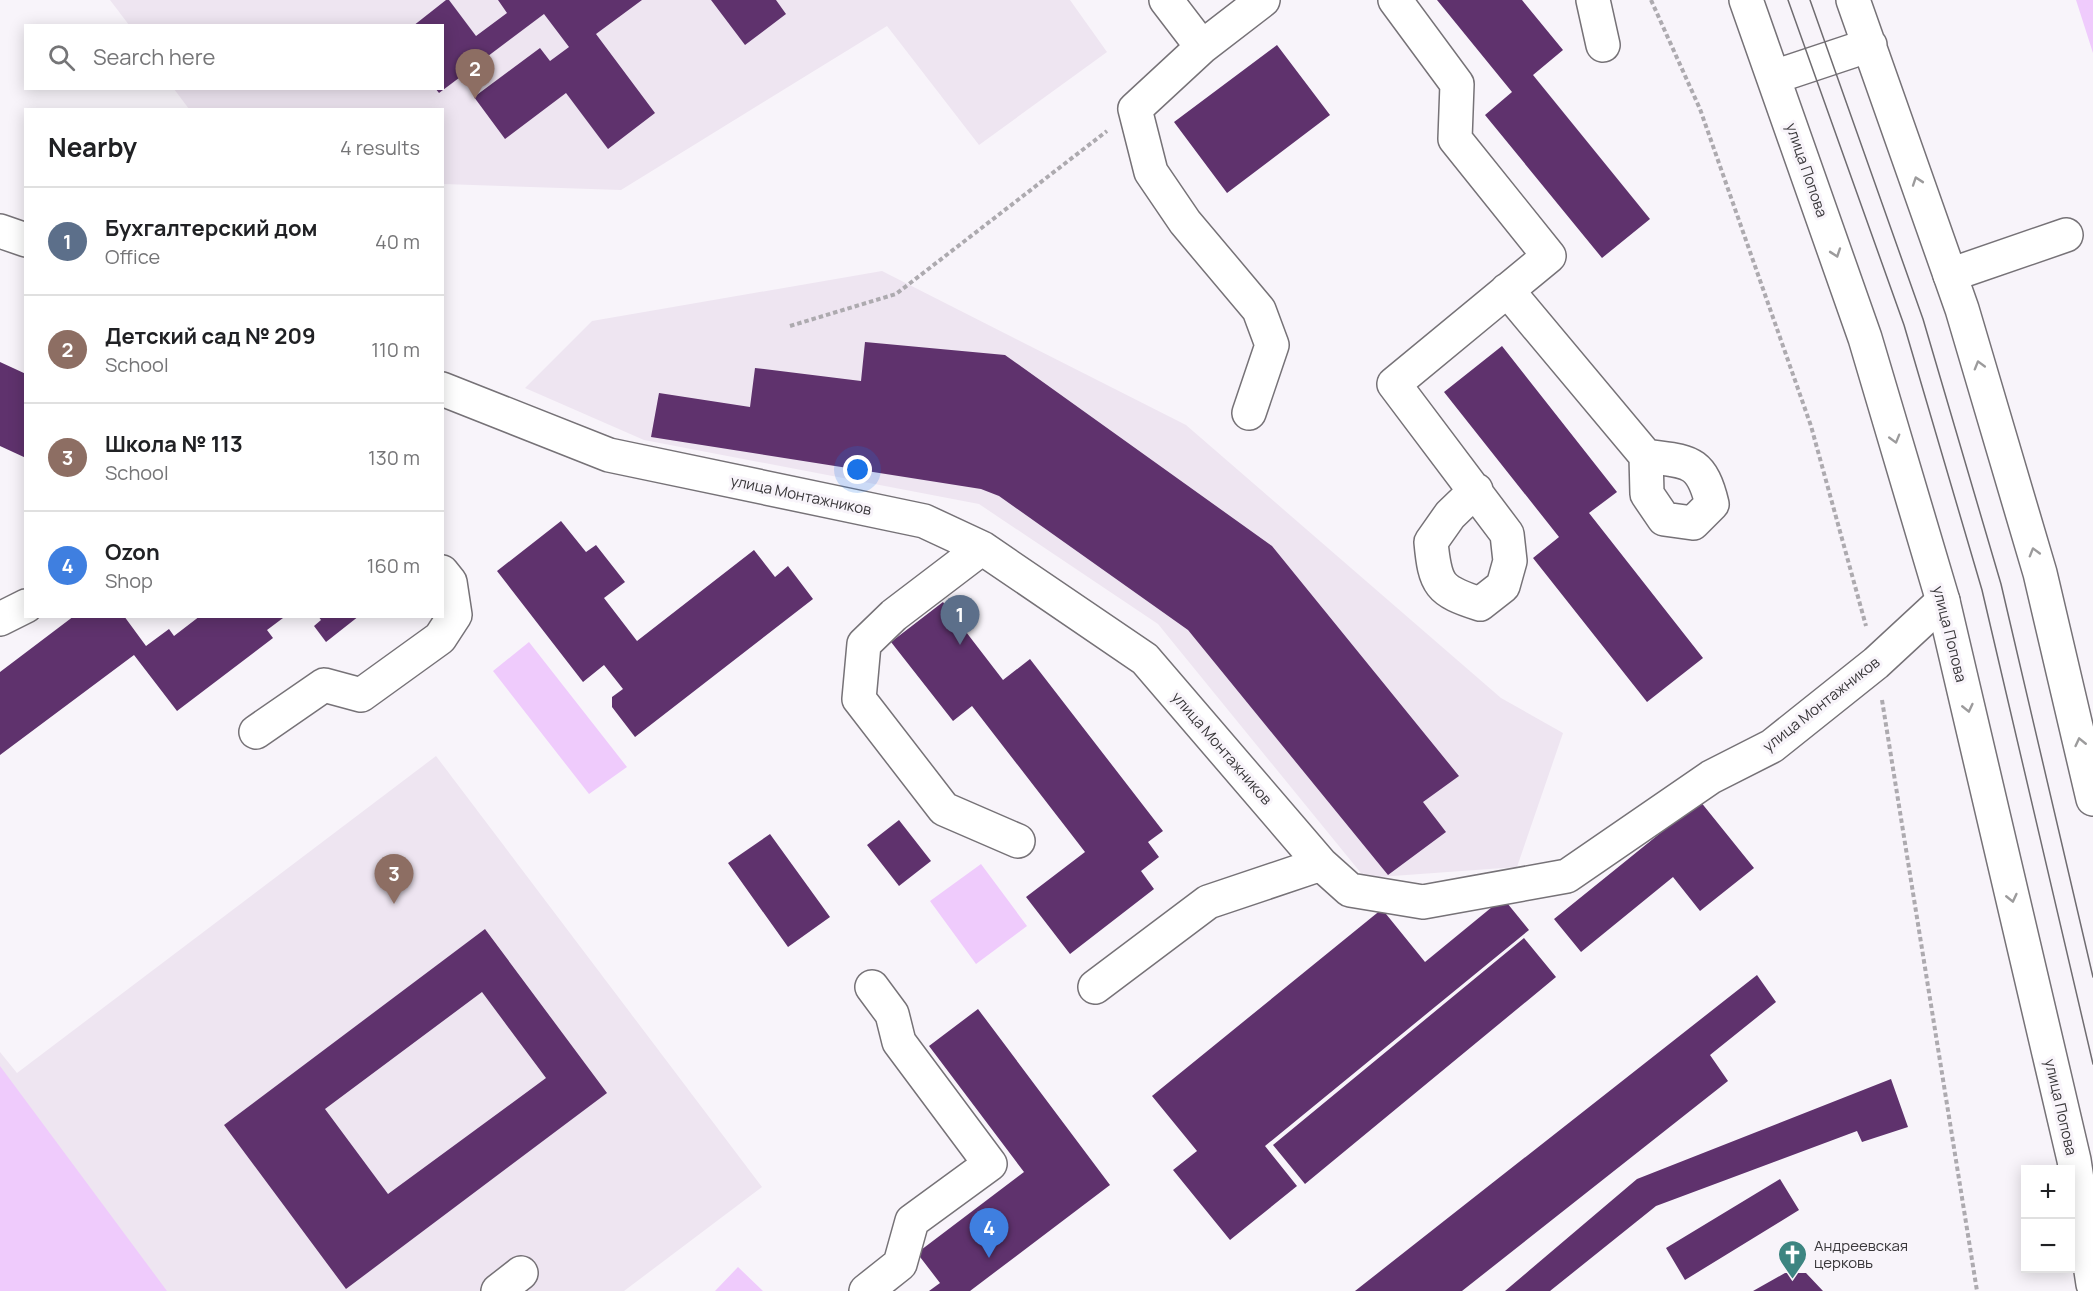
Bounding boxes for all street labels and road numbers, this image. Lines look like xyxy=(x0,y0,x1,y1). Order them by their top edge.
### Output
street label: улица Попова xyxy=(1781,120,1833,220)
street label: улица Монтажников xyxy=(729,470,873,520)
street label: улица Попова xyxy=(1928,584,1972,684)
street label: улица Монтажников xyxy=(1758,652,1884,756)
street label: улица Монтажников xyxy=(1167,687,1277,809)
street label: улица Попова xyxy=(2040,1057,2082,1157)

